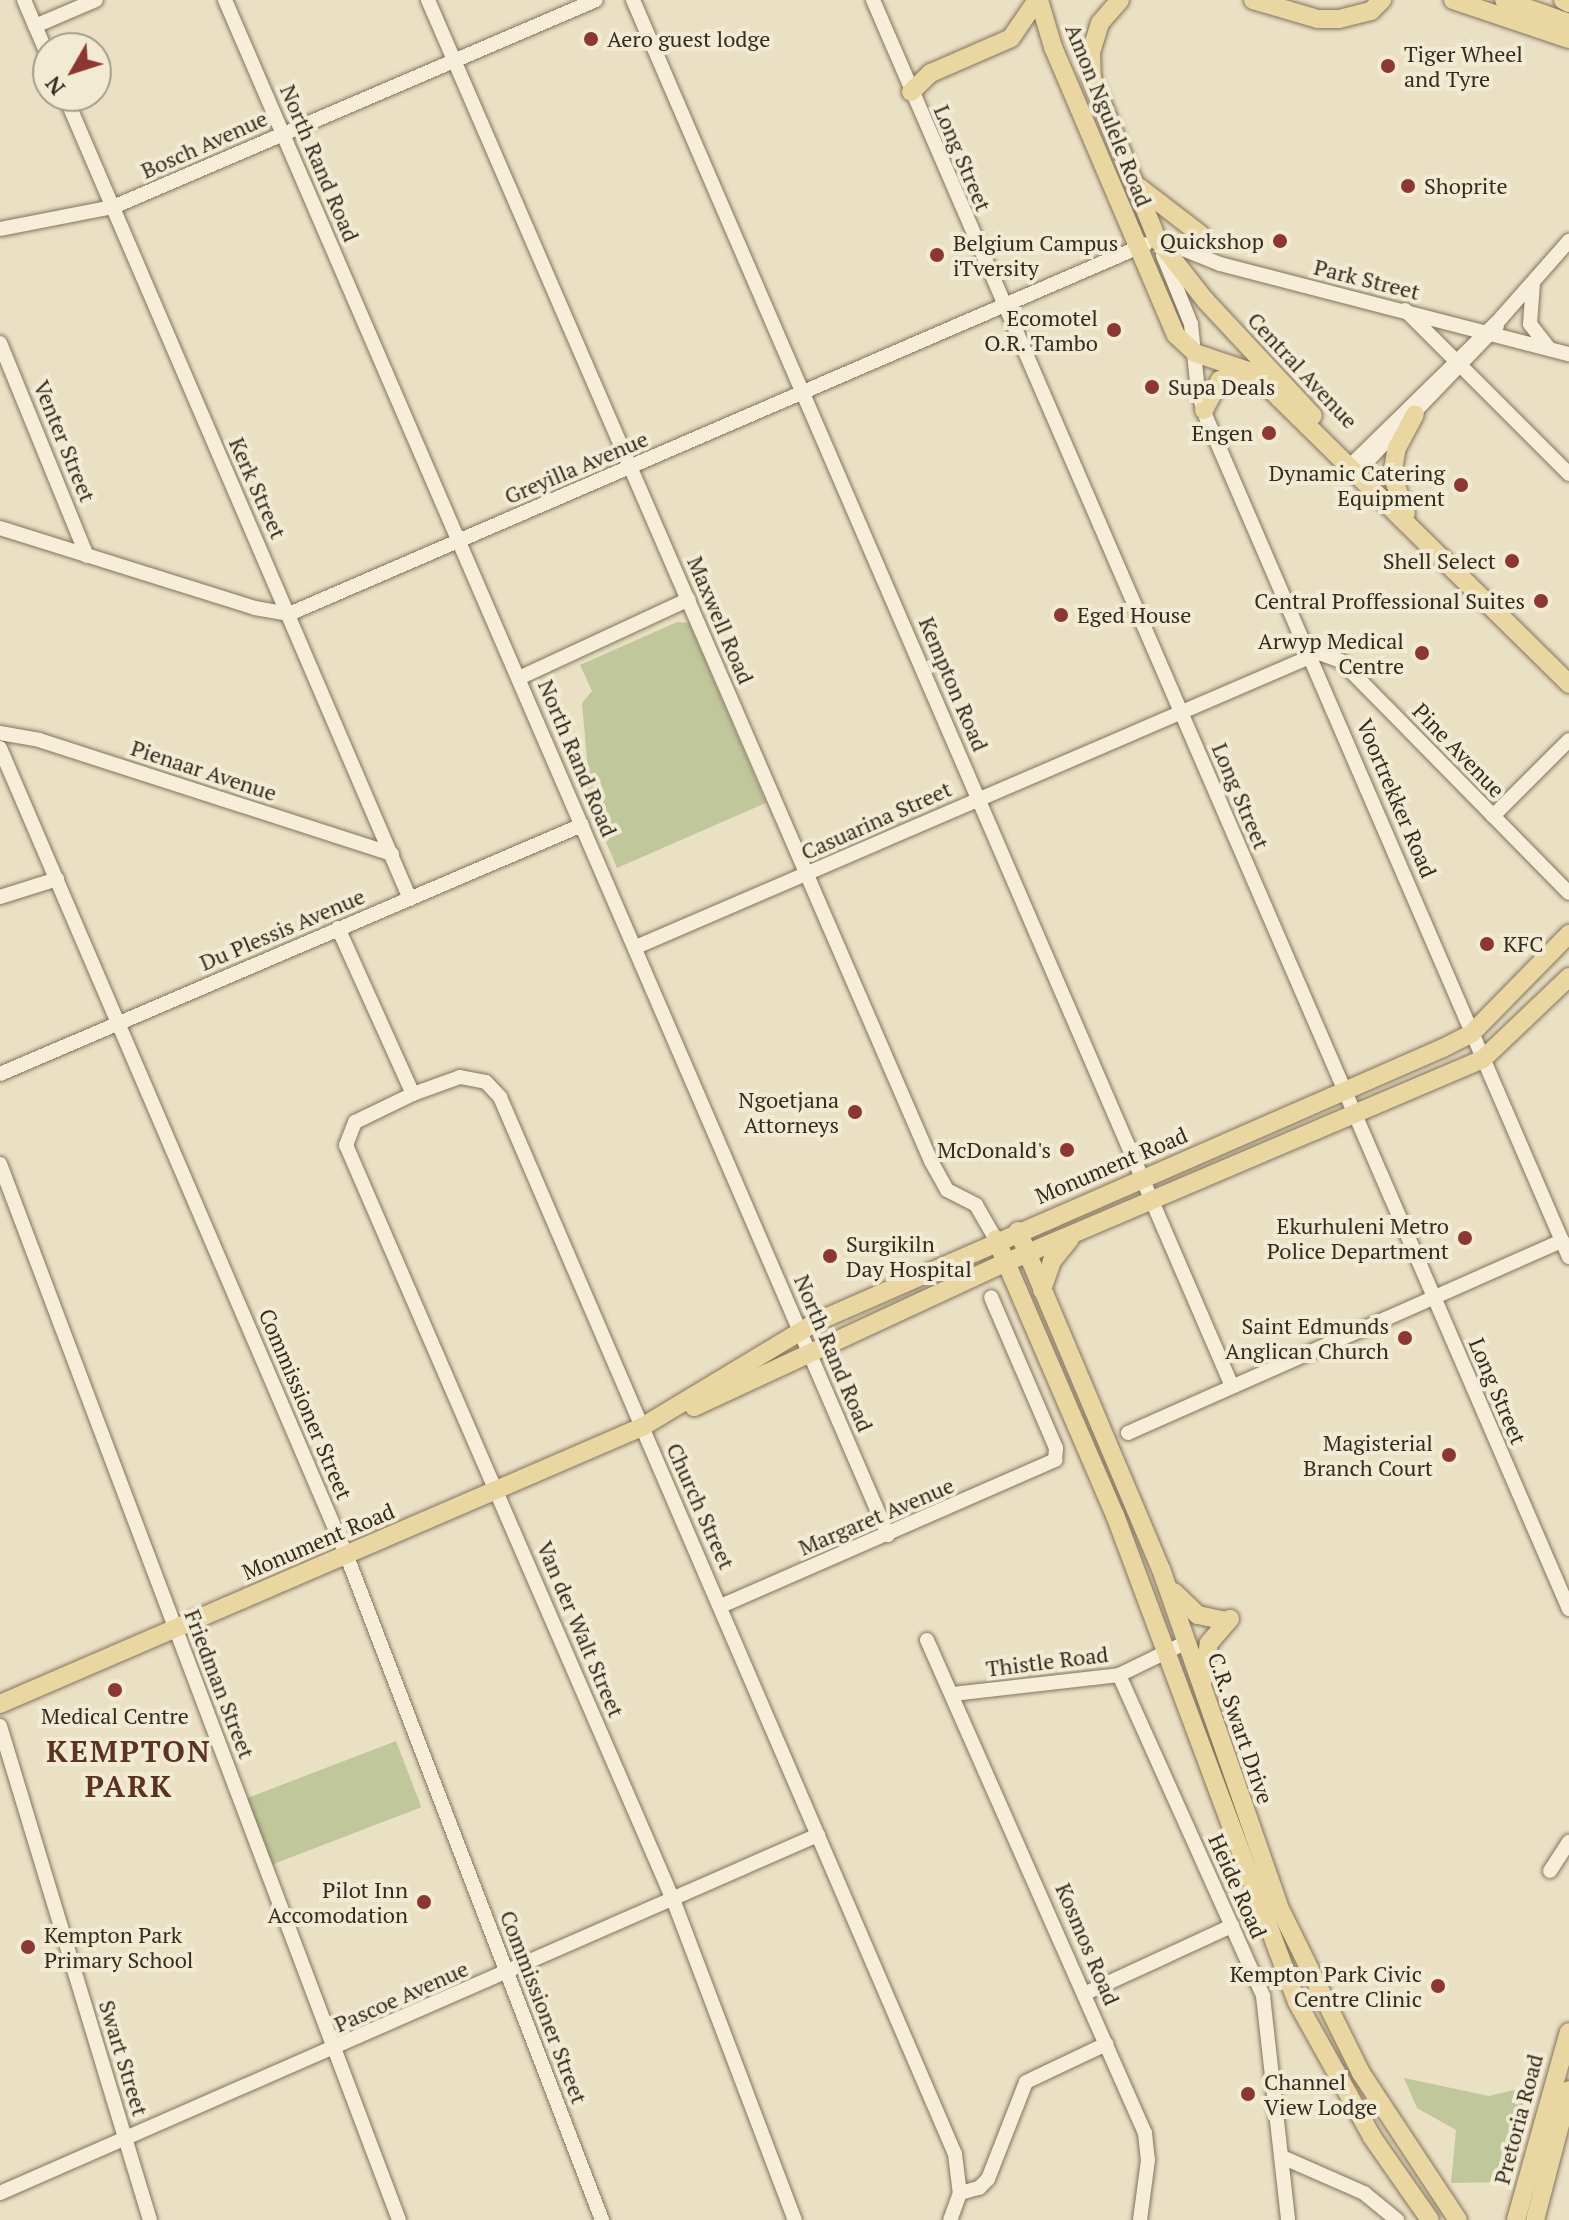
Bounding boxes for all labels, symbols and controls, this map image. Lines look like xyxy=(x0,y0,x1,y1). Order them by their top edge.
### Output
street label: Amon Ngulele Road xyxy=(1060,20,1158,210)
place label: Aero guest lodge xyxy=(607,26,770,52)
marker: Aero guest lodge xyxy=(582,30,600,48)
north arrow xyxy=(32,32,112,112)
place label: Tiger Wheel and Tyre xyxy=(1404,40,1523,92)
marker: Tiger Wheel and Tyre xyxy=(1379,57,1397,75)
text: N xyxy=(38,71,71,102)
street label: North Rand Road xyxy=(275,81,365,245)
street label: Long Street xyxy=(929,101,997,215)
street label: Bosch Avenue xyxy=(137,104,271,184)
place label: Shoprite xyxy=(1424,173,1508,199)
marker: Shoprite xyxy=(1399,177,1417,195)
place label: Quickshop xyxy=(1160,228,1264,254)
place label: Belgium Campus iTversity xyxy=(953,229,1118,280)
marker: Quickshop xyxy=(1271,232,1289,250)
marker: Belgium Campus iTversity xyxy=(928,246,946,264)
street label: Park Street xyxy=(1311,253,1423,305)
place label: Ecomotel O.R. Tambo xyxy=(983,304,1098,356)
street label: Central Avenue xyxy=(1242,306,1364,434)
marker: Ecomotel O.R. Tambo xyxy=(1105,321,1123,339)
place label: Supa Deals xyxy=(1168,374,1275,400)
street label: Venter Street xyxy=(29,376,101,506)
marker: Supa Deals xyxy=(1143,378,1161,396)
place label: Engen xyxy=(1191,420,1253,446)
marker: Engen xyxy=(1260,424,1278,442)
street label: Greyilla Avenue xyxy=(500,425,652,509)
street label: Kerk Street xyxy=(224,433,292,543)
place label: Dynamic Catering Equipment xyxy=(1269,459,1445,510)
marker: Dynamic Catering Equipment xyxy=(1452,476,1470,494)
place label: Shell Select xyxy=(1383,548,1496,574)
street label: Maxwell Road xyxy=(682,552,760,688)
marker: Shell Select xyxy=(1503,552,1521,570)
place label: Central Proffessional Suites xyxy=(1254,588,1525,614)
marker: Central Proffessional Suites xyxy=(1532,592,1550,610)
place label: Eged House xyxy=(1077,602,1191,628)
marker: Eged House xyxy=(1052,606,1070,624)
street label: Kempton Road xyxy=(914,613,994,755)
place label: Arwyp Medical Centre xyxy=(1258,627,1404,678)
marker: Arwyp Medical Centre xyxy=(1411,642,1433,664)
street label: North Rand Road xyxy=(533,676,623,840)
street label: Pine Avenue xyxy=(1407,697,1511,803)
street label: Voortrekker Road xyxy=(1352,715,1442,881)
street label: Pienaar Avenue xyxy=(128,734,280,806)
street label: Long Street xyxy=(1207,739,1275,853)
street label: Casuarina Street xyxy=(797,775,955,865)
street label: Du Plessis Avenue xyxy=(195,882,369,976)
place label: KFC xyxy=(1503,931,1543,957)
marker: KFC xyxy=(1478,935,1496,953)
place label: Ngoetjana Attorneys xyxy=(738,1086,839,1138)
marker: Ngoetjana Attorneys xyxy=(846,1103,864,1121)
street label: Monument Road xyxy=(1031,1121,1191,1209)
place label: McDonald's xyxy=(937,1137,1051,1163)
marker: McDonald's xyxy=(1058,1141,1076,1159)
place label: Ekurhuleni Metro Police Department xyxy=(1267,1212,1449,1264)
marker: Ekurhuleni Metro Police Department xyxy=(1456,1229,1474,1247)
place label: Surgikiln Day Hospital xyxy=(846,1230,972,1282)
marker: Surgikiln Day Hospital xyxy=(821,1247,839,1265)
street label: North Rand Road xyxy=(789,1271,879,1435)
street label: Commissioner Street xyxy=(254,1305,358,1503)
place label: Saint Edmunds Anglican Church xyxy=(1225,1312,1389,1364)
marker: Saint Edmunds Anglican Church xyxy=(1396,1329,1414,1347)
street label: Long Street xyxy=(1464,1334,1532,1448)
place label: Magisterial Branch Court xyxy=(1303,1429,1433,1480)
street label: Church Street xyxy=(661,1439,741,1573)
marker: Magisterial Branch Court xyxy=(1440,1446,1458,1464)
street label: Margaret Avenue xyxy=(794,1471,958,1561)
street label: Monument Road xyxy=(238,1497,398,1585)
street label: Van der Walt Street xyxy=(532,1537,630,1721)
street label: Friedman Street xyxy=(179,1606,261,1762)
street label: Thistle Road xyxy=(984,1640,1110,1682)
street label: C.R. Swart Drive xyxy=(1203,1648,1279,1808)
marker: Medical Centre xyxy=(106,1681,124,1699)
place label: Medical Centre xyxy=(41,1703,189,1729)
district label: KEMPTON PARK xyxy=(46,1733,212,1804)
street label: Heide Road xyxy=(1203,1830,1273,1942)
place label: Pilot Inn Accomodation xyxy=(267,1876,408,1928)
street label: Kosmos Road xyxy=(1050,1879,1126,2009)
marker: Pilot Inn Accomodation xyxy=(415,1893,433,1911)
street label: Commissioner Street xyxy=(495,1907,593,2107)
place label: Kempton Park Primary School xyxy=(44,1921,193,1972)
marker: Kempton Park Primary School xyxy=(19,1938,37,1956)
street label: Pascoe Avenue xyxy=(330,1955,472,2037)
place label: Kempton Park Civic Centre Clinic xyxy=(1230,1960,1422,2012)
marker: Kempton Park Civic Centre Clinic xyxy=(1429,1977,1447,1995)
street label: Swart Street xyxy=(94,1997,154,2119)
street label: Pretoria Road xyxy=(1488,2051,1548,2187)
place label: Channel View Lodge xyxy=(1264,2068,1377,2120)
marker: Channel View Lodge xyxy=(1239,2085,1257,2103)

